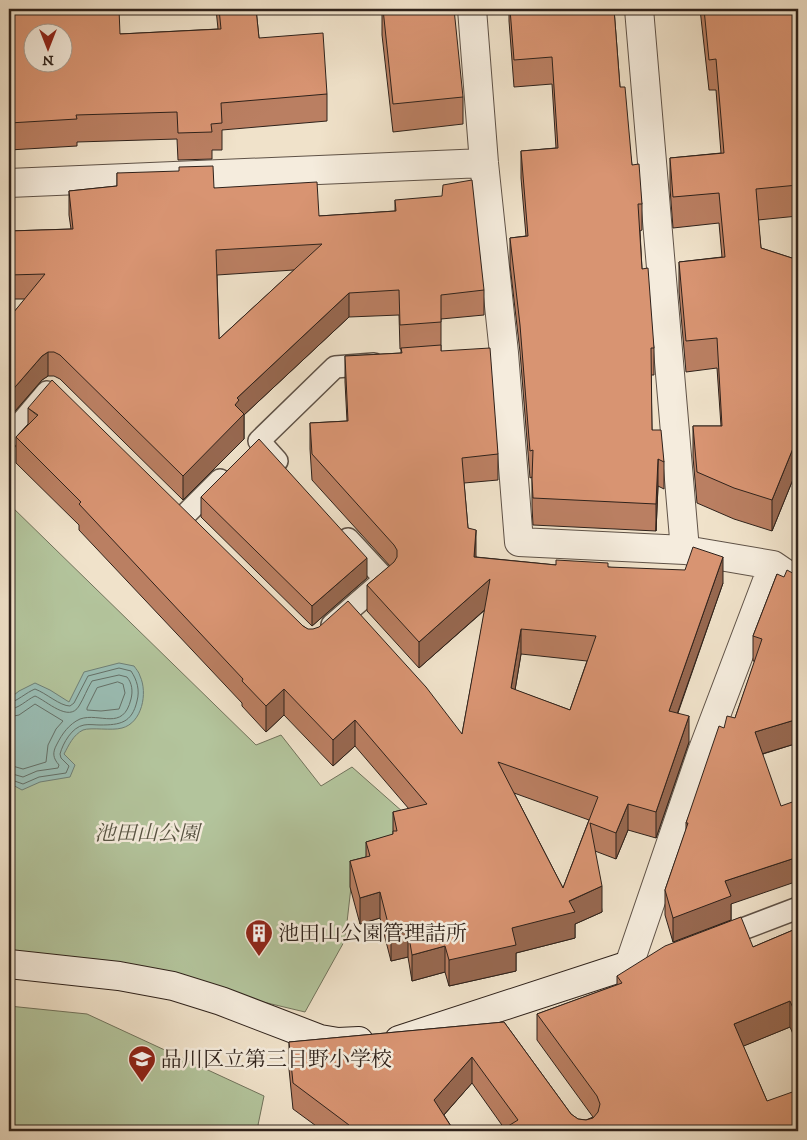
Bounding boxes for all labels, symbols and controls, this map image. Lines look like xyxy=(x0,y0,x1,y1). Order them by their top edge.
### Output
north arrow xyxy=(22,22,72,72)
text: N xyxy=(42,51,54,69)
park label: 池田山公園 xyxy=(95,821,202,847)
building icon: 池田山公園管理詰所 xyxy=(244,918,274,957)
place label: 池田山公園管理詰所 xyxy=(278,921,467,947)
school or university icon: 品川区立第三日野小学校 xyxy=(127,1044,157,1083)
place label: 品川区立第三日野小学校 xyxy=(161,1047,392,1073)

